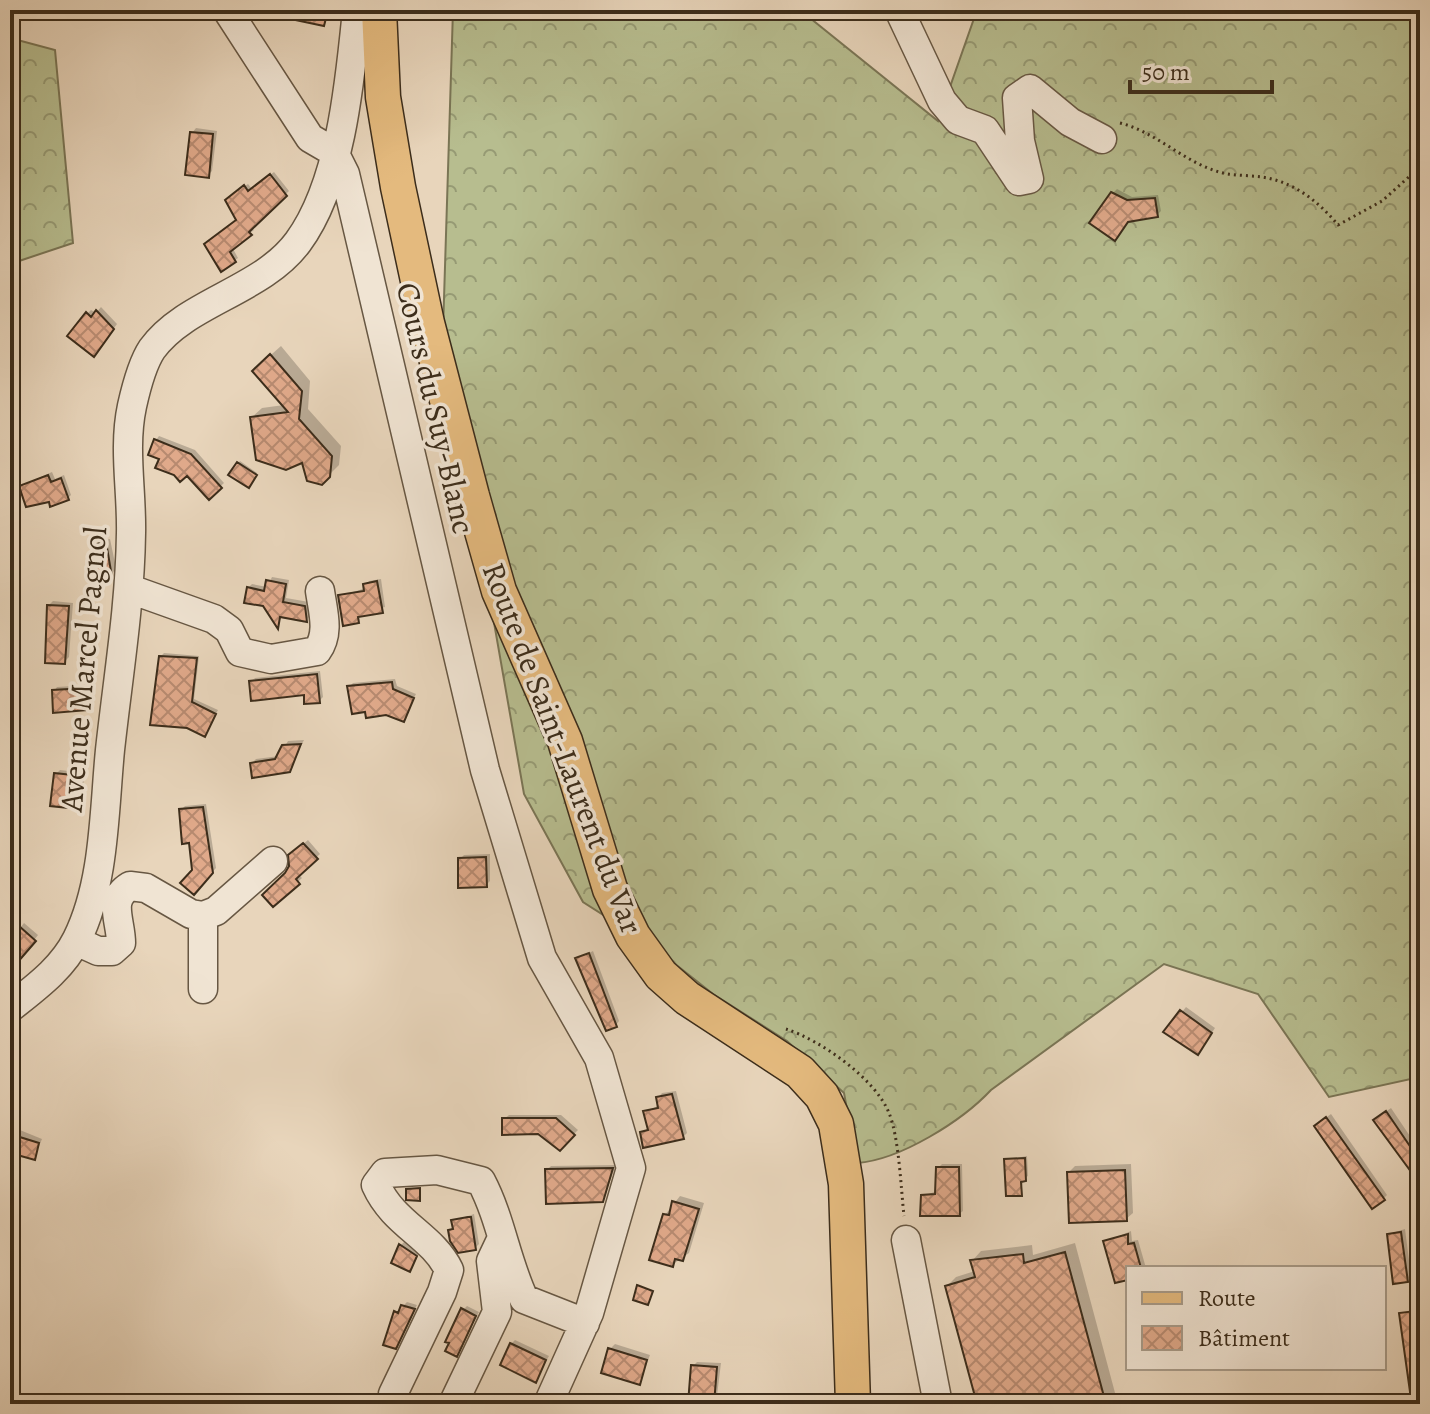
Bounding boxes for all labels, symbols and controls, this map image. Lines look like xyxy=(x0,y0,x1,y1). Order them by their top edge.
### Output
scale bar xyxy=(1130,44,1272,94)
text: 50 m xyxy=(1142,56,1190,88)
street label: Cours du Suy-Blanc xyxy=(386,278,486,538)
street label: Avenue Marcel Pagnol xyxy=(49,524,117,814)
street label: Route de Saint-Laurent du Var xyxy=(472,556,654,940)
legend xyxy=(1126,1266,1386,1370)
text: Route xyxy=(1198,1282,1256,1314)
text: Bâtiment xyxy=(1198,1322,1290,1354)

